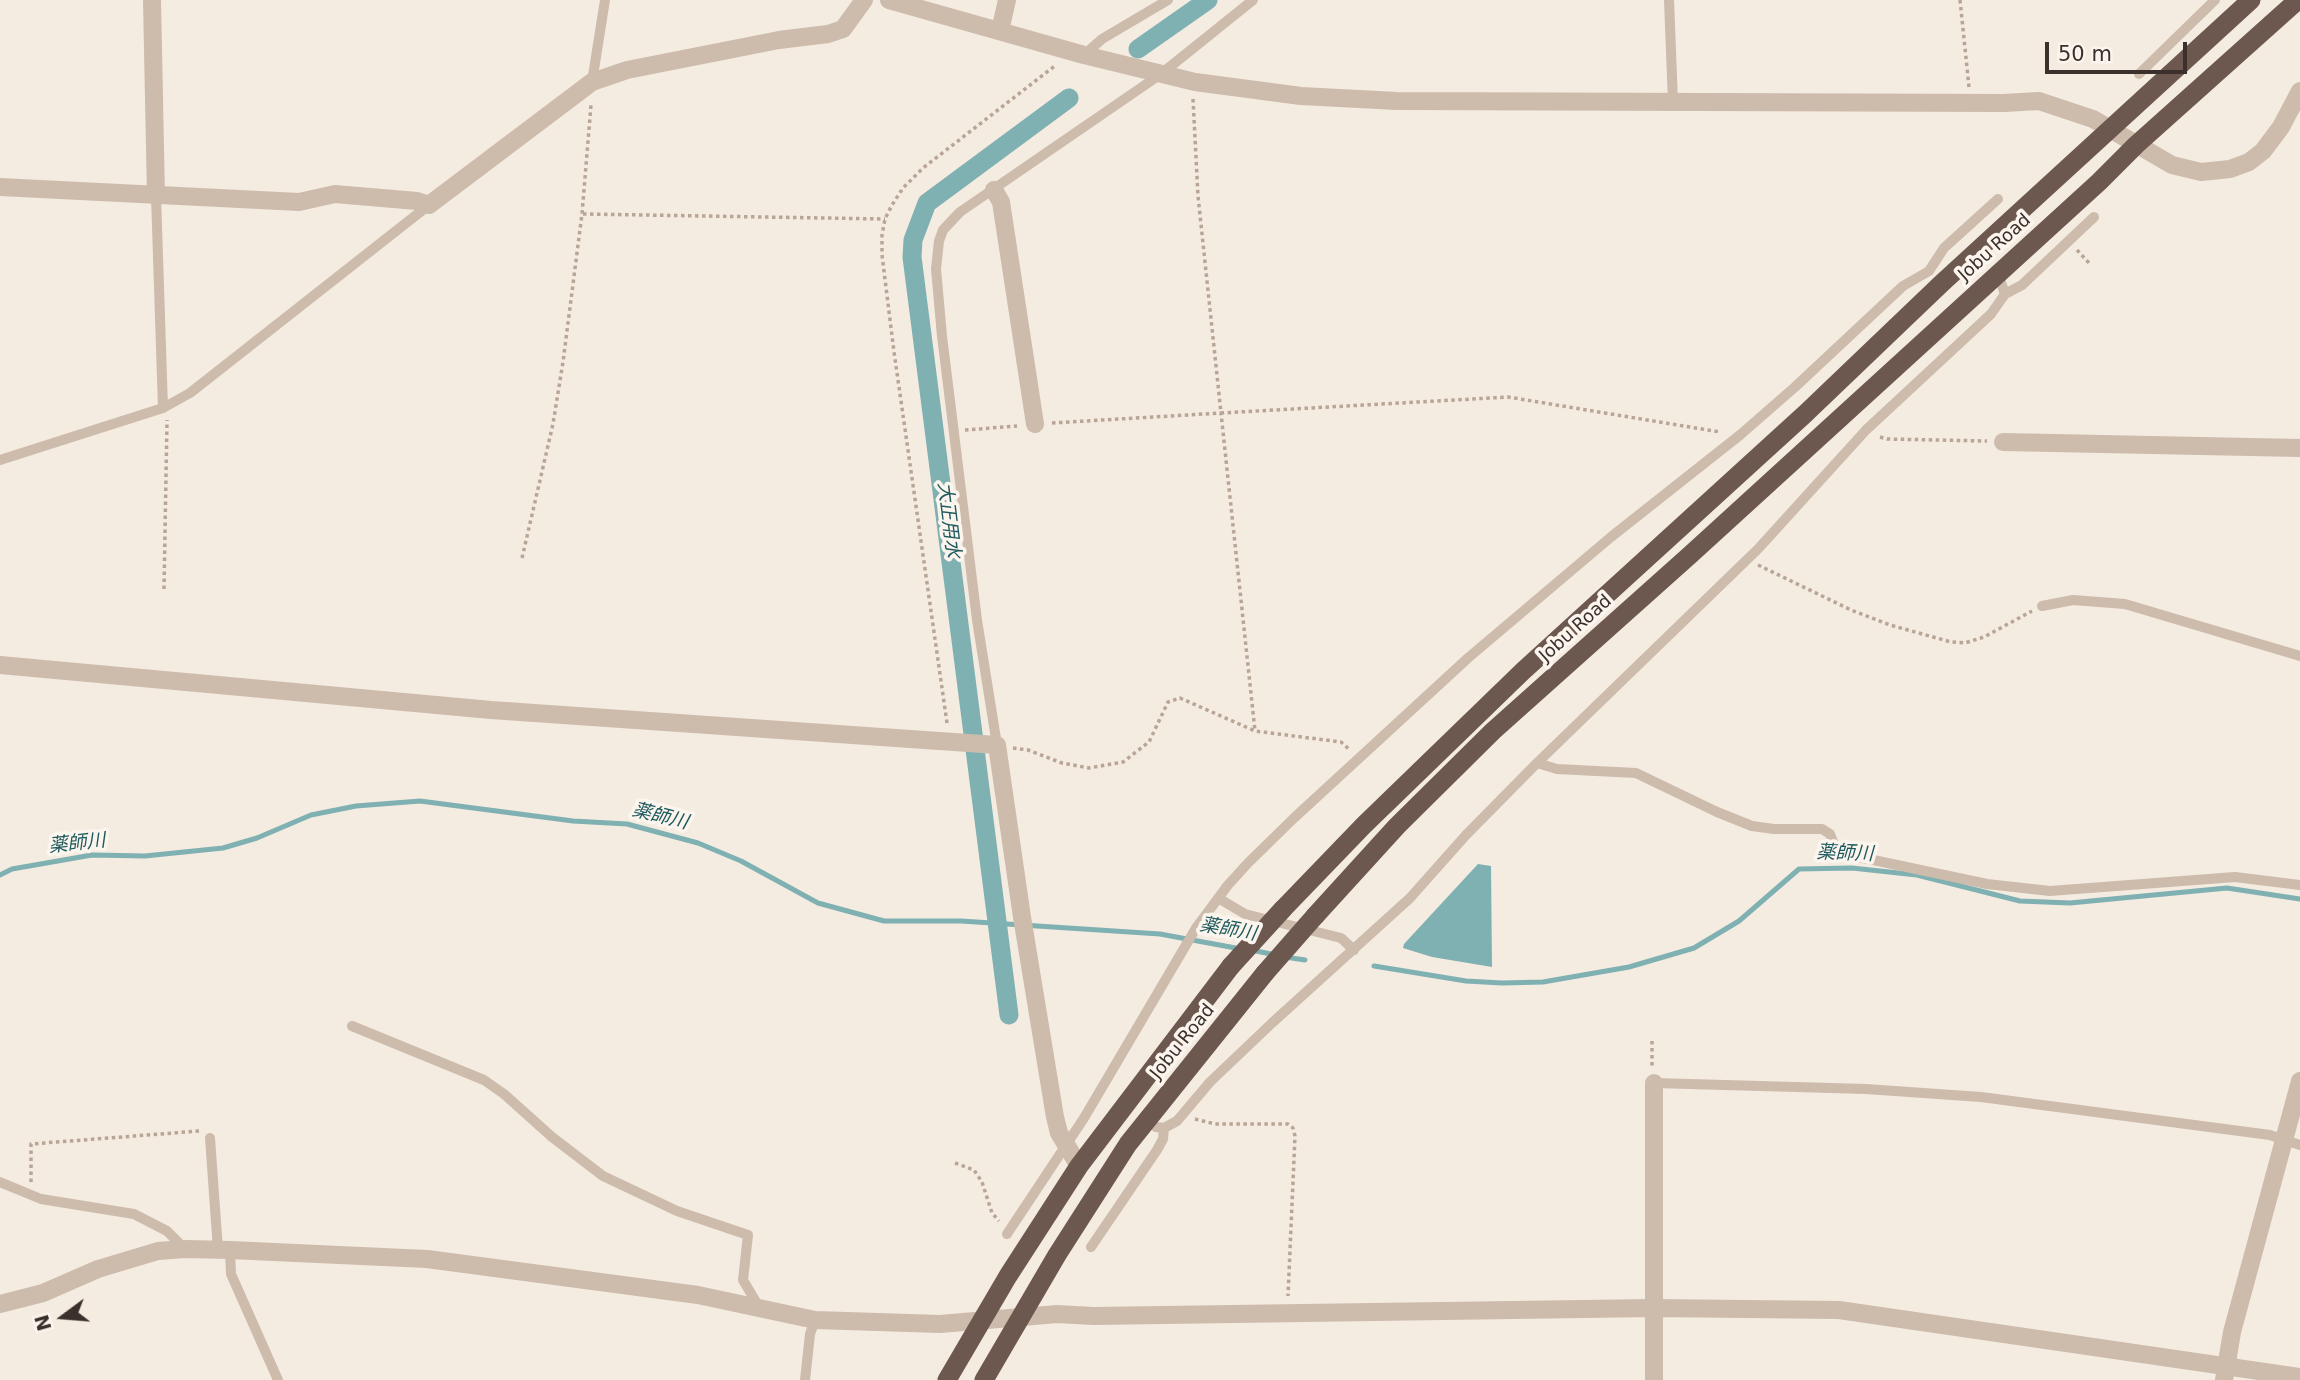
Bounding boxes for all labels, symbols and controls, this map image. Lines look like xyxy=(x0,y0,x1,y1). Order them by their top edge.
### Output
scale bar xyxy=(2048,28,2190,72)
text: 50 m xyxy=(2058,42,2112,66)
street label: Jobu Road xyxy=(1954,210,2036,286)
water label: 大正用水 xyxy=(932,481,964,559)
street label: Jobu Road xyxy=(1535,591,1617,667)
water label: 薬師川 xyxy=(630,799,690,835)
water label: 薬師川 xyxy=(47,830,107,858)
water label: 薬師川 xyxy=(1816,842,1874,866)
water label: 薬師川 xyxy=(1198,914,1258,946)
street label: Jobu Road xyxy=(1146,1000,1220,1084)
north arrow xyxy=(28,1282,98,1352)
text: N xyxy=(30,1312,56,1333)

